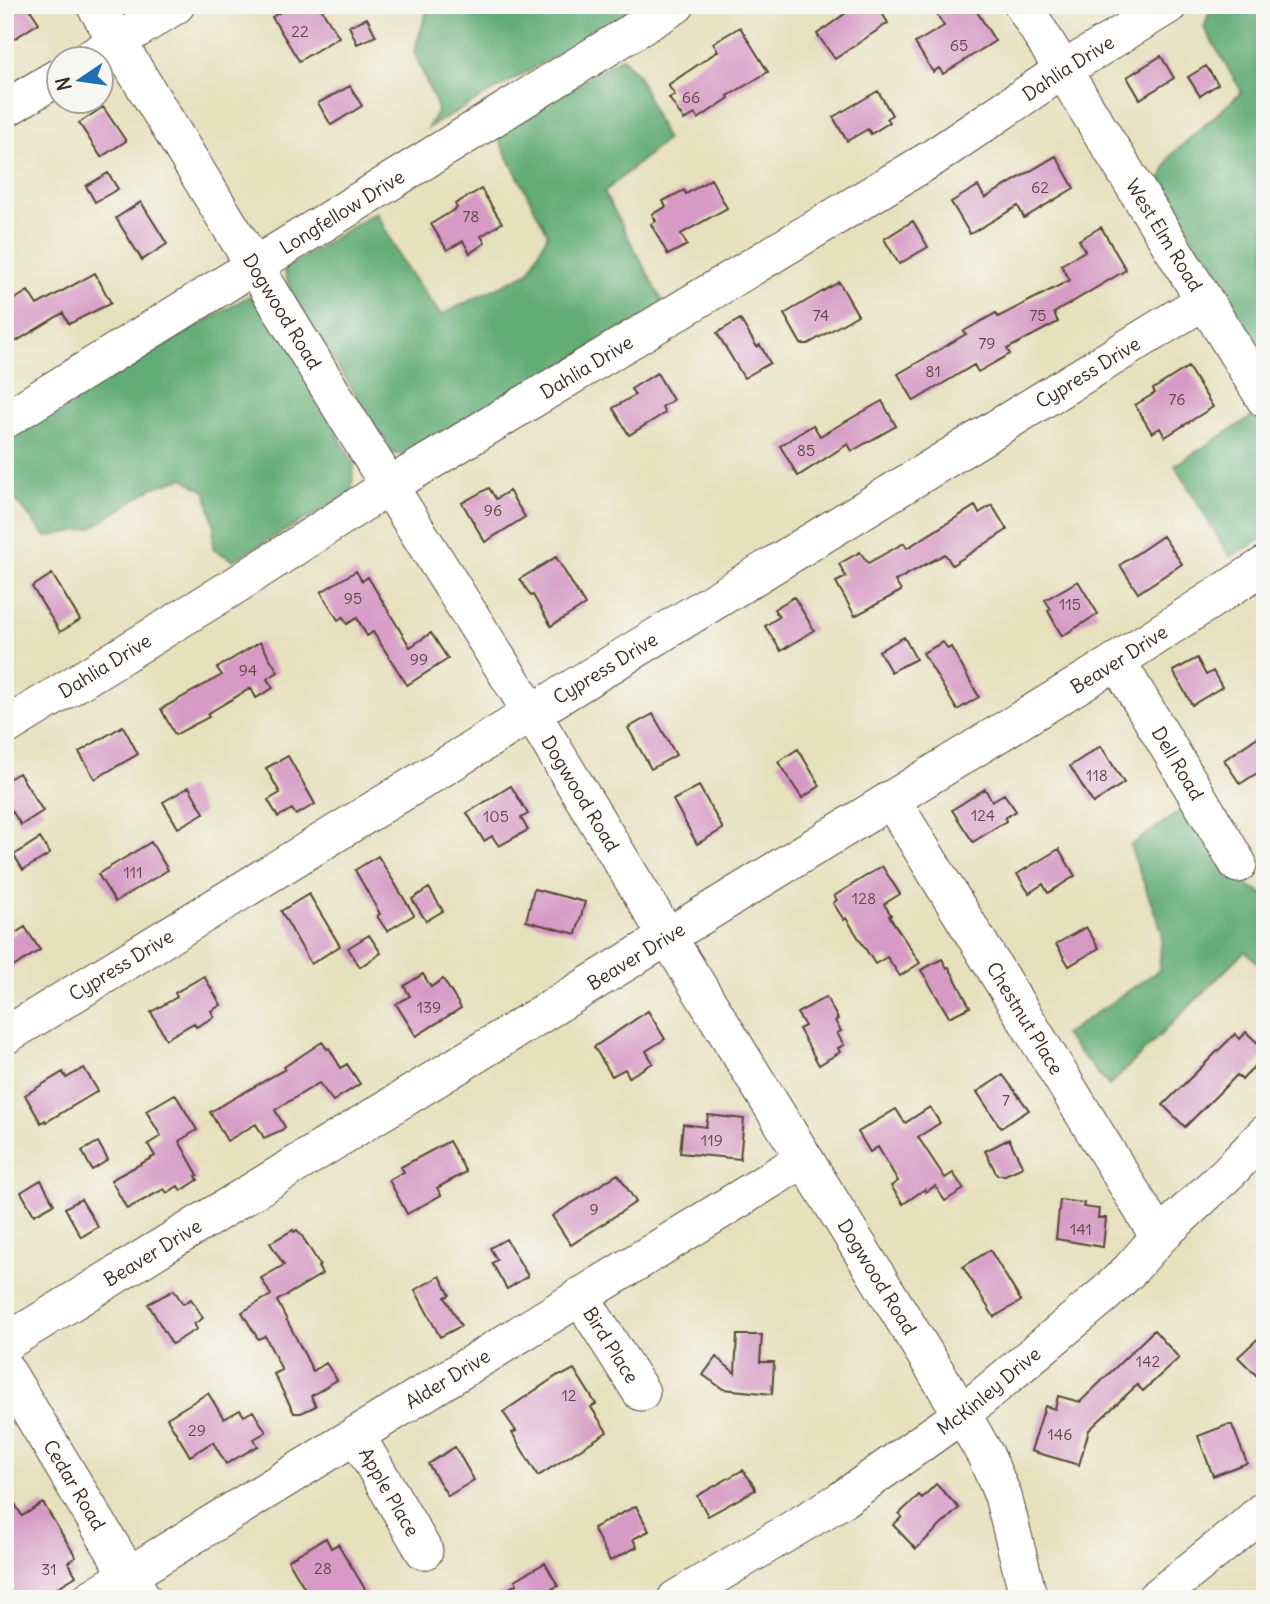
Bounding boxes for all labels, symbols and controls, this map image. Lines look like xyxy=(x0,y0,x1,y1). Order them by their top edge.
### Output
house number: 22 xyxy=(291,21,309,41)
street label: Dahlia Drive xyxy=(1018,30,1118,106)
house number: 65 xyxy=(950,35,968,55)
north arrow xyxy=(46,46,116,116)
text: N xyxy=(50,75,77,93)
house number: 66 xyxy=(682,87,700,107)
street label: Longfellow Drive xyxy=(275,164,409,259)
street label: West Elm Road xyxy=(1121,174,1208,296)
house number: 62 xyxy=(1031,177,1049,197)
house number: 78 xyxy=(462,206,480,226)
street label: Dogwood Road xyxy=(238,249,327,374)
house number: 74 xyxy=(813,305,829,325)
house number: 75 xyxy=(1029,305,1047,325)
street label: Dahlia Drive xyxy=(536,330,637,404)
street label: Cypress Drive xyxy=(1031,331,1144,413)
house number: 79 xyxy=(978,333,996,353)
house number: 81 xyxy=(925,361,941,381)
house number: 76 xyxy=(1169,389,1185,409)
house number: 85 xyxy=(797,440,815,460)
house number: 96 xyxy=(484,500,502,520)
house number: 95 xyxy=(344,588,362,608)
house number: 115 xyxy=(1059,594,1081,614)
street label: Beaver Drive xyxy=(1066,620,1172,699)
street label: Cypress Drive xyxy=(549,627,662,709)
street label: Dahlia Drive xyxy=(54,628,155,703)
house number: 99 xyxy=(410,649,428,669)
house number: 94 xyxy=(239,660,257,680)
street label: Dell Road xyxy=(1147,722,1209,804)
street label: Dogwood Road xyxy=(536,731,625,856)
house number: 118 xyxy=(1086,765,1108,785)
house number: 124 xyxy=(971,805,995,825)
house number: 105 xyxy=(483,806,509,826)
house number: 111 xyxy=(123,862,143,882)
house number: 128 xyxy=(852,888,876,908)
street label: Beaver Drive xyxy=(583,917,689,995)
street label: Cypress Drive xyxy=(64,924,178,1006)
street label: Chestnut Place xyxy=(982,957,1069,1079)
house number: 139 xyxy=(417,997,441,1017)
house number: 7 xyxy=(1002,1090,1010,1110)
house number: 119 xyxy=(701,1130,723,1150)
house number: 9 xyxy=(589,1199,599,1219)
street label: Beaver Drive xyxy=(99,1213,206,1292)
street label: Dogwood Road xyxy=(833,1214,922,1339)
house number: 141 xyxy=(1070,1219,1092,1239)
street label: Bird Place xyxy=(578,1302,644,1388)
street label: McKinley Drive xyxy=(932,1342,1045,1440)
street label: Alder Drive xyxy=(401,1343,494,1414)
house number: 142 xyxy=(1136,1351,1160,1371)
house number: 12 xyxy=(561,1385,577,1405)
house number: 29 xyxy=(188,1420,206,1440)
house number: 146 xyxy=(1048,1424,1072,1444)
street label: Cedar Road xyxy=(38,1435,111,1534)
street label: Apple Place xyxy=(354,1443,425,1541)
house number: 28 xyxy=(314,1558,332,1578)
house number: 31 xyxy=(41,1559,57,1579)

